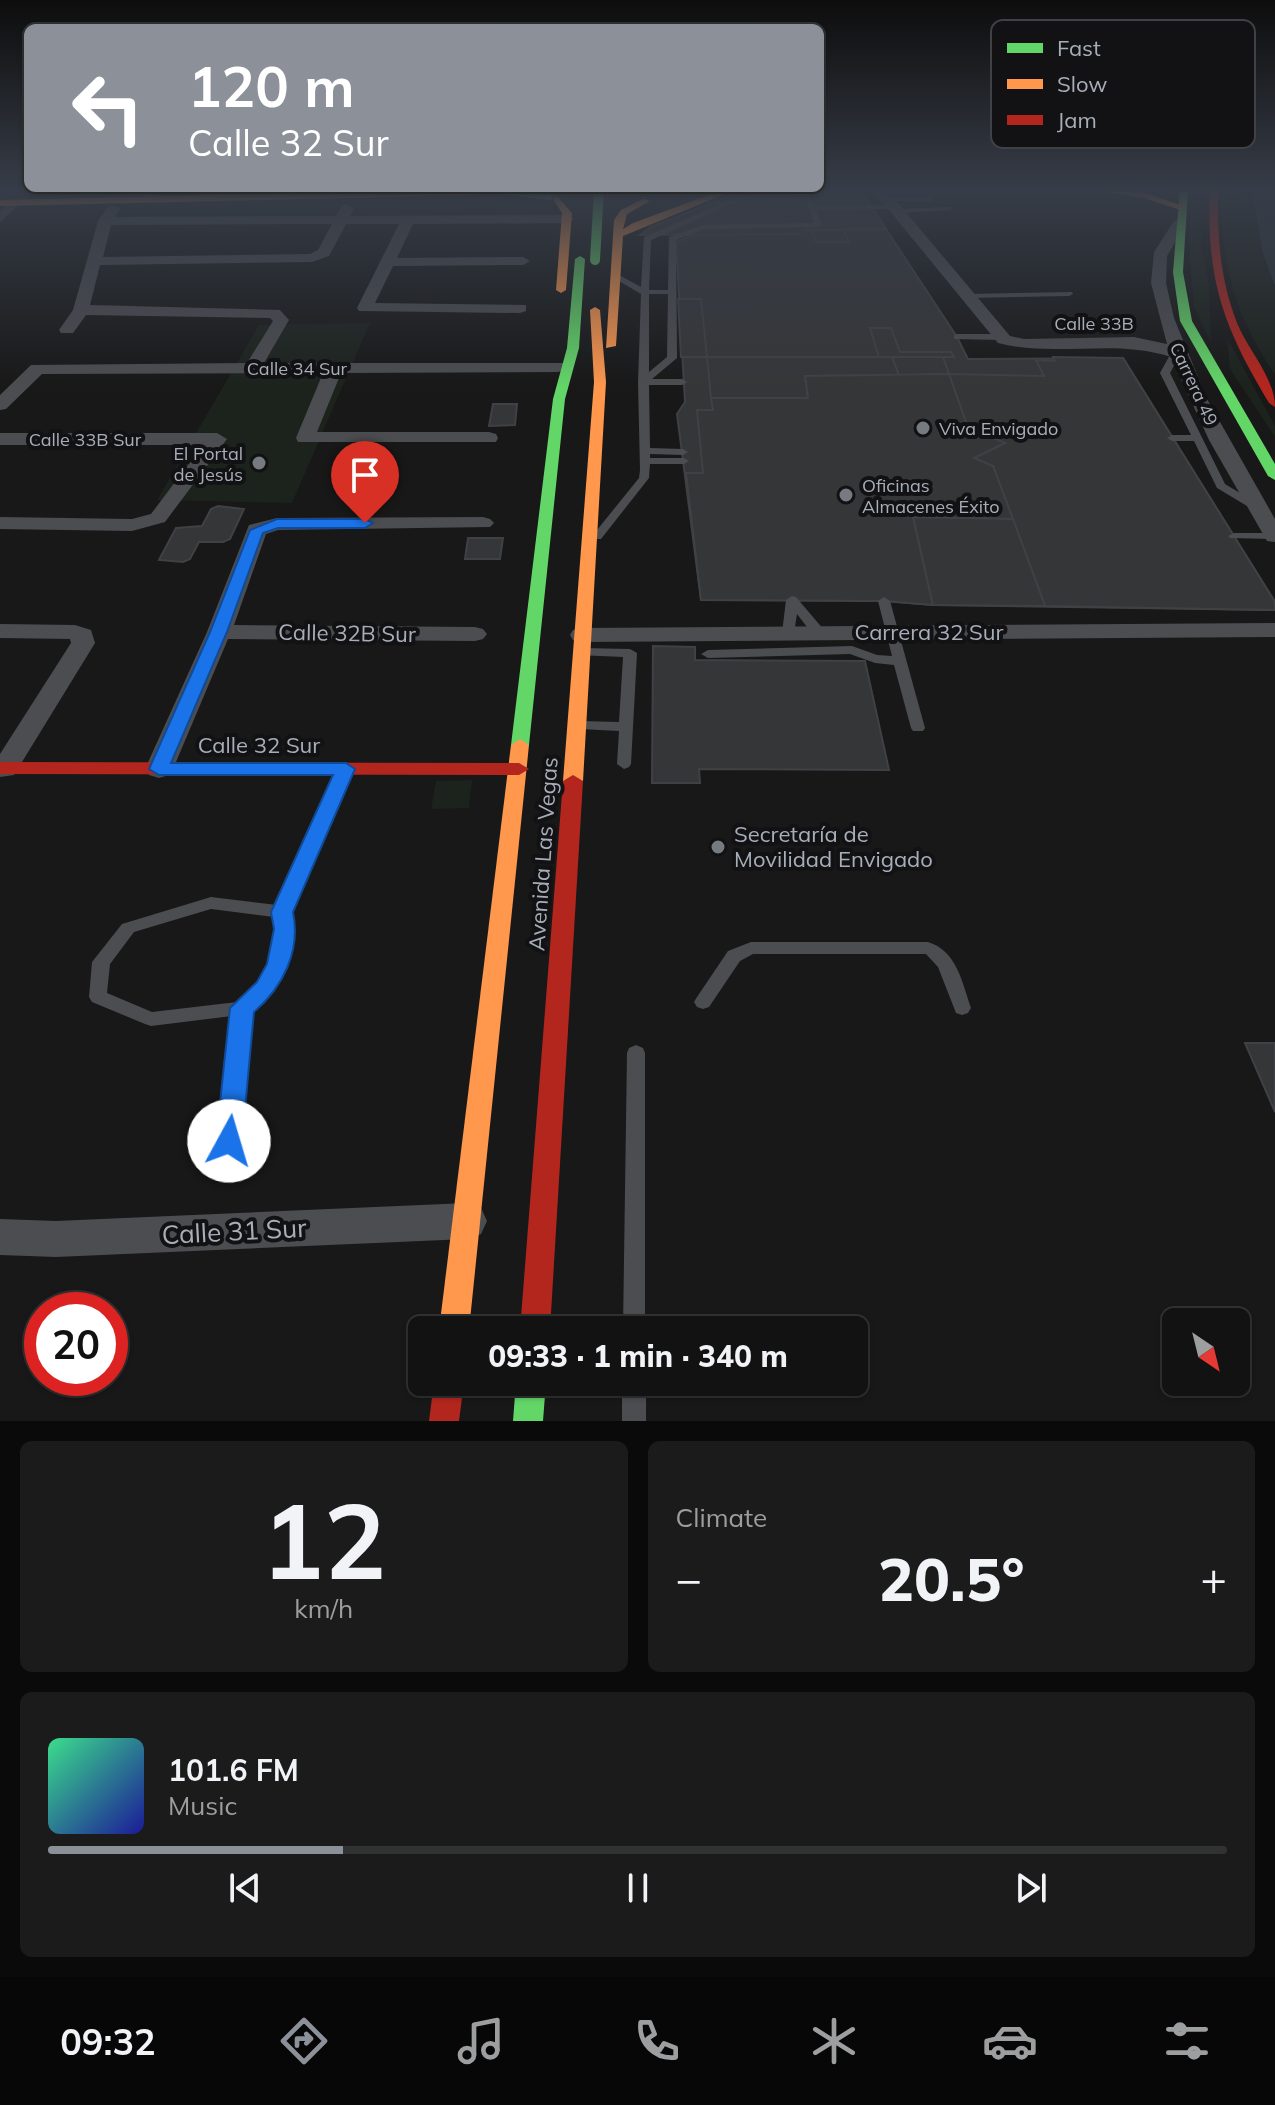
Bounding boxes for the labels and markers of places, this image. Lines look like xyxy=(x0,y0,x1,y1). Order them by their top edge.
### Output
place label: Viva Envigado xyxy=(939,417,1058,440)
marker: Viva Envigado xyxy=(914,419,932,437)
pin xyxy=(331,441,399,523)
place label: El Portal de Jesús xyxy=(173,442,243,486)
marker: El Portal de Jesús xyxy=(250,454,268,472)
place label: Oficinas Almacenes Éxito xyxy=(862,474,1000,518)
marker: Oficinas Almacenes Éxito xyxy=(837,486,855,504)
place label: Secretaría de Movilidad Envigado xyxy=(734,820,933,873)
marker: Secretaría de Movilidad Envigado xyxy=(709,838,727,856)

